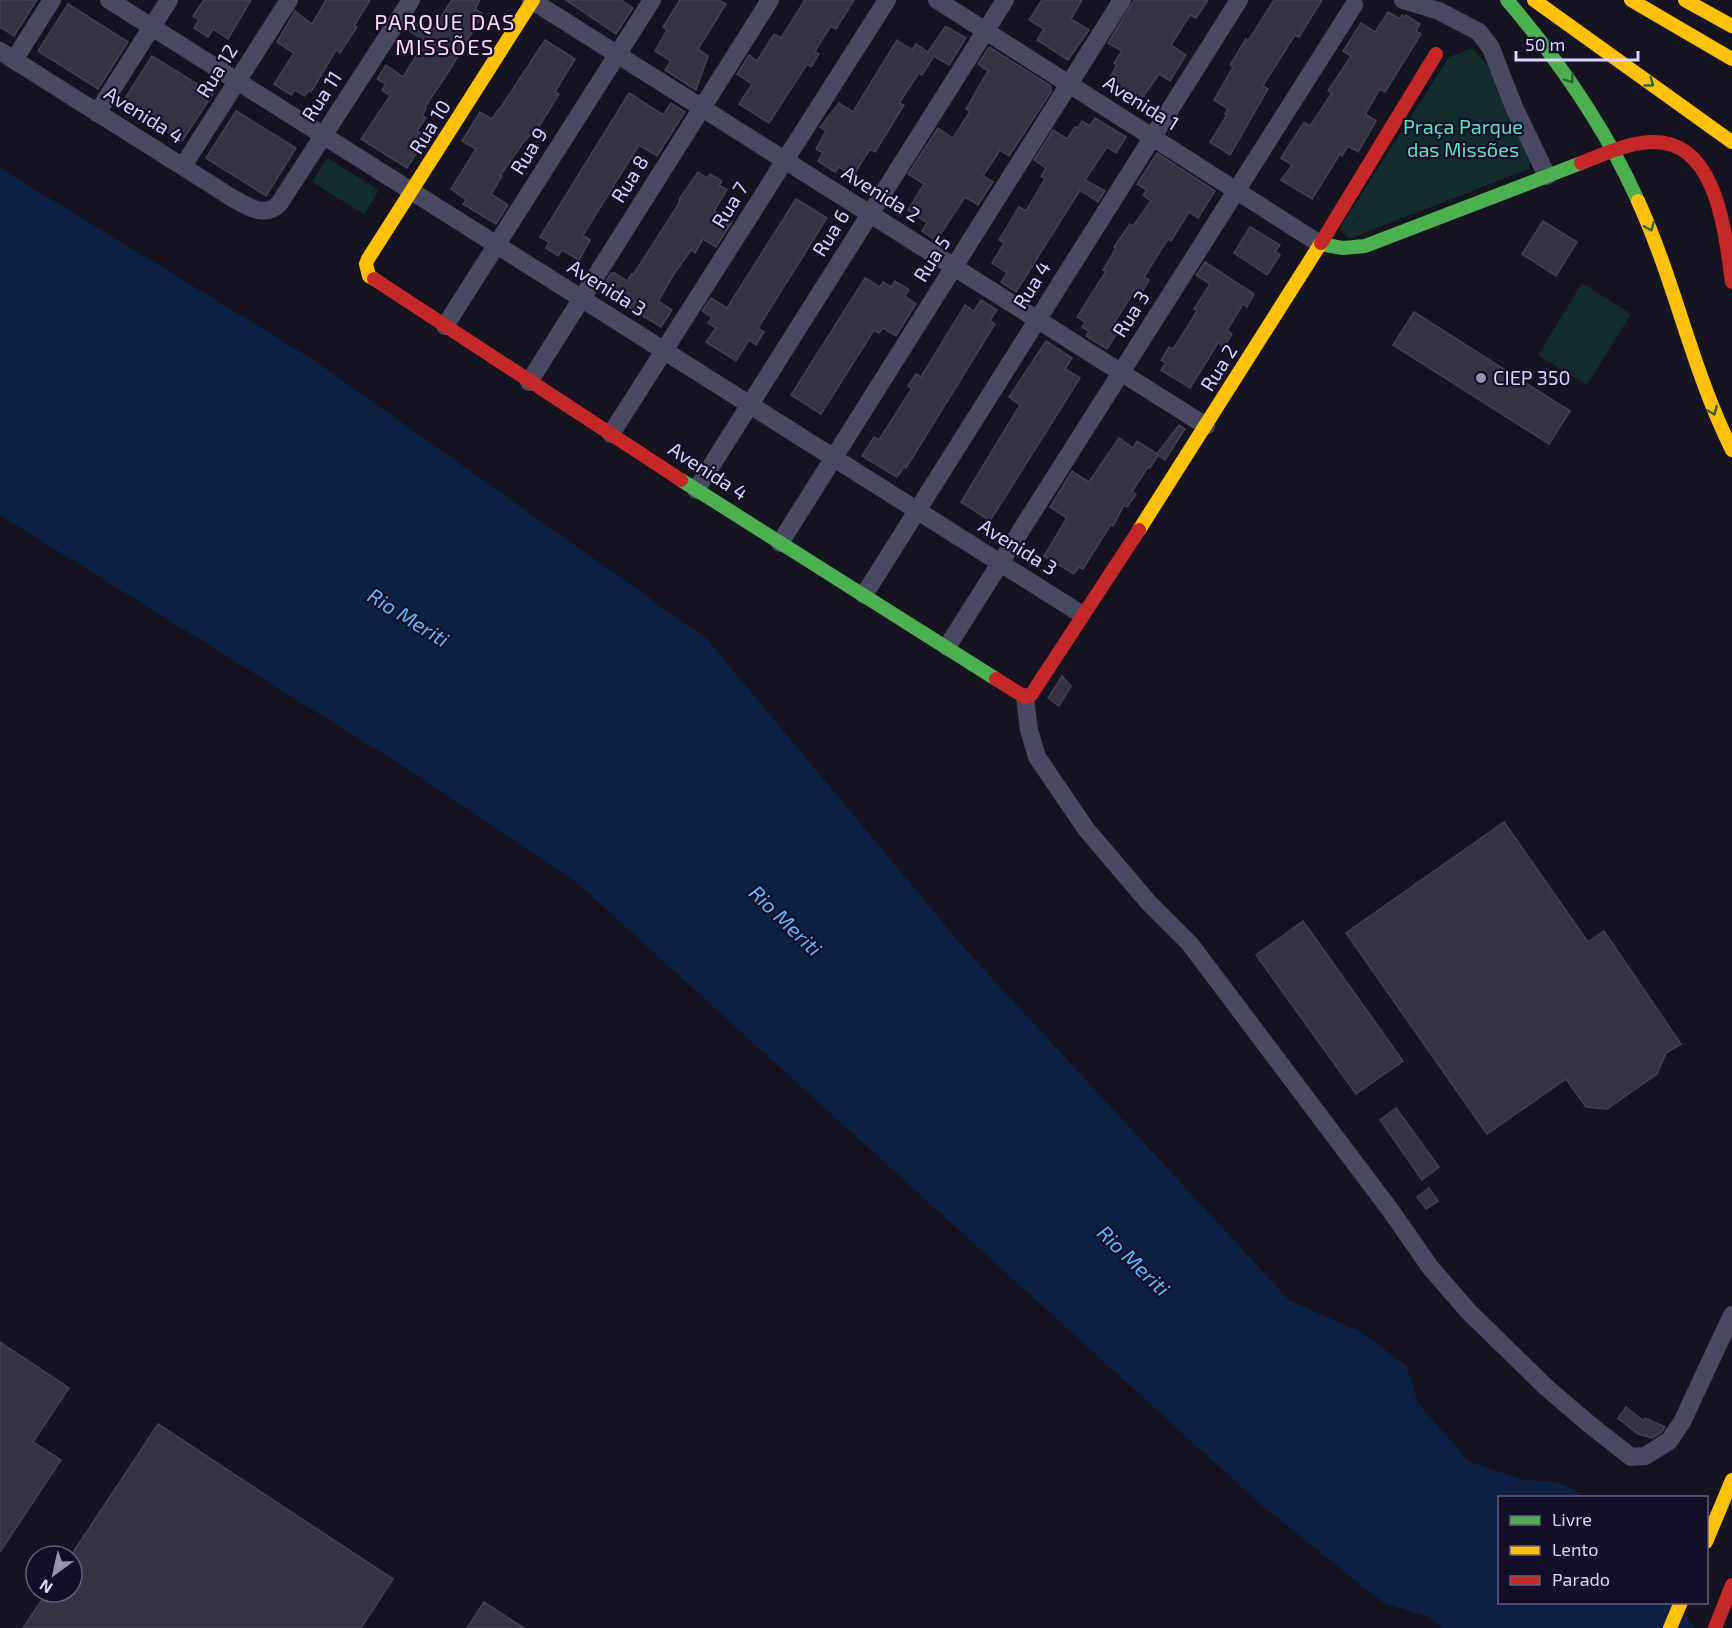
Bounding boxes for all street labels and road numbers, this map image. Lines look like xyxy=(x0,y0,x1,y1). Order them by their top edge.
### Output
street label: Rua 12 xyxy=(191,39,242,102)
street label: Rua 11 xyxy=(296,66,346,125)
street label: Avenida 1 xyxy=(1099,70,1184,135)
street label: Avenida 4 xyxy=(100,80,189,148)
street label: Rua 10 xyxy=(403,95,455,158)
street label: Rua 9 xyxy=(505,123,552,178)
street label: Rua 8 xyxy=(605,150,653,207)
street label: Avenida 2 xyxy=(838,160,925,227)
street label: Rua 7 xyxy=(706,177,752,232)
street label: Rua 6 xyxy=(807,205,854,260)
street label: Rua 5 xyxy=(908,231,955,286)
street label: Avenida 3 xyxy=(564,254,651,321)
street label: Rua 4 xyxy=(1007,256,1055,313)
street label: Rua 3 xyxy=(1107,286,1154,341)
street label: Rua 2 xyxy=(1195,340,1242,395)
street label: Avenida 4 xyxy=(665,436,752,504)
street label: Avenida 3 xyxy=(975,513,1062,580)

